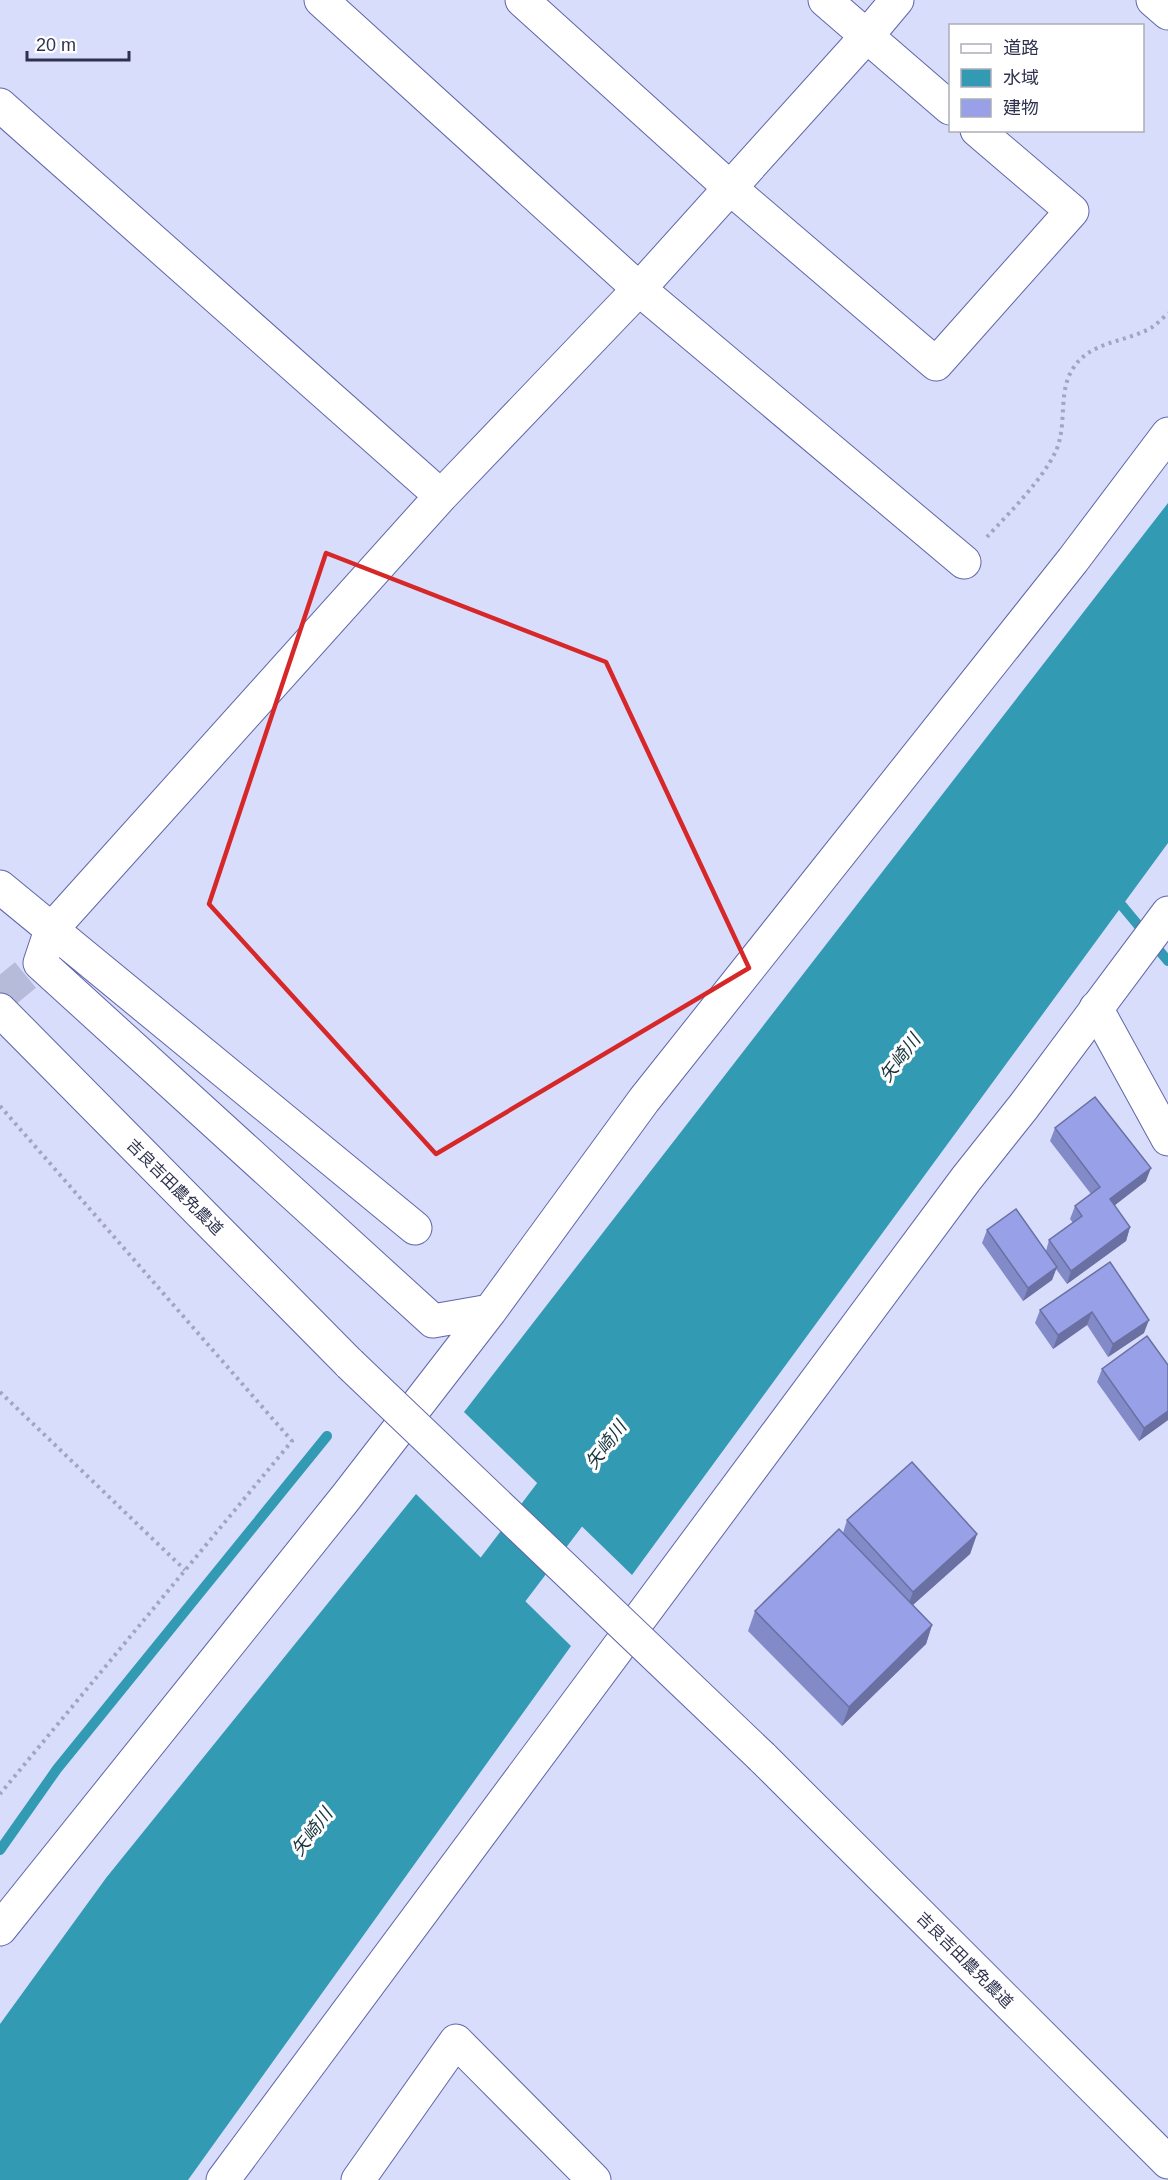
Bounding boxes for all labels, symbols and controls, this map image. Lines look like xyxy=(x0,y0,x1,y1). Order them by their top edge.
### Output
scale bar xyxy=(27,24,129,62)
legend xyxy=(949,24,1144,132)
text: 20 m xyxy=(36,35,76,55)
text: 道路 xyxy=(1003,38,1039,58)
text: 水域 xyxy=(1003,68,1039,88)
text: 建物 xyxy=(1003,98,1039,118)
water label: 矢崎川 xyxy=(876,1029,925,1086)
street label: 吉良吉田農免農道 xyxy=(124,1136,226,1238)
water label: 矢崎川 xyxy=(582,1416,631,1473)
water label: 矢崎川 xyxy=(288,1803,337,1860)
street label: 吉良吉田農免農道 xyxy=(914,1909,1016,2011)

